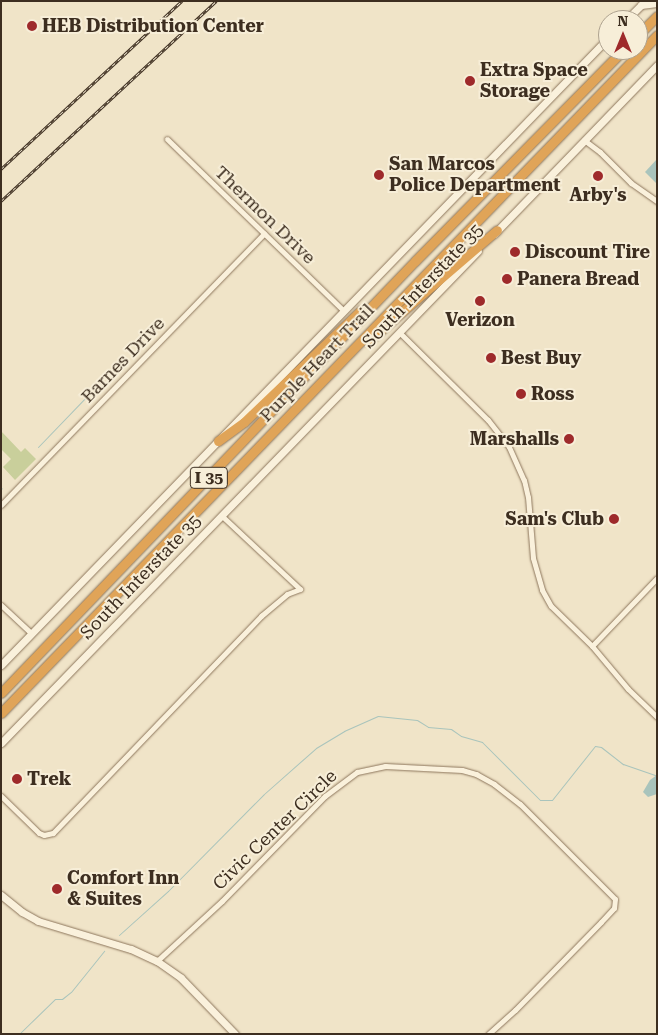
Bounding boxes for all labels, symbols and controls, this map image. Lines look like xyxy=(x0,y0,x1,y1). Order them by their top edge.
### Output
north arrow xyxy=(598,10,648,60)
text: N xyxy=(618,13,628,29)
place label: HEB Distribution Center xyxy=(42,15,264,37)
marker: HEB Distribution Center xyxy=(26,20,38,32)
place label: Extra Space Storage xyxy=(480,60,588,102)
marker: Extra Space Storage xyxy=(464,75,476,87)
place label: San Marcos Police Department xyxy=(389,154,561,196)
street label: Thermon Drive xyxy=(210,162,320,268)
marker: San Marcos Police Department xyxy=(373,169,385,181)
marker: Arby's xyxy=(592,170,604,182)
place label: Arby's xyxy=(569,184,627,206)
street label: South Interstate 35 xyxy=(358,219,488,353)
place label: Discount Tire xyxy=(525,241,650,263)
marker: Discount Tire xyxy=(509,246,521,258)
place label: Panera Bread xyxy=(517,268,639,290)
marker: Panera Bread xyxy=(501,273,513,285)
marker: Verizon xyxy=(474,295,486,307)
street label: Purple Heart Trail xyxy=(255,300,379,426)
place label: Verizon xyxy=(445,309,515,331)
street label: Barnes Drive xyxy=(77,313,169,407)
place label: Best Buy xyxy=(501,347,581,369)
marker: Best Buy xyxy=(485,352,497,364)
place label: Ross xyxy=(531,383,574,405)
marker: Ross xyxy=(515,388,527,400)
place label: Marshalls xyxy=(470,428,559,450)
marker: Marshalls xyxy=(563,433,575,445)
road number: I 35 xyxy=(189,464,229,492)
place label: Sam's Club xyxy=(505,508,604,530)
street label: South Interstate 35 xyxy=(76,510,206,644)
marker: Sam's Club xyxy=(608,513,620,525)
street label: Civic Center Circle xyxy=(209,765,341,895)
place label: Trek xyxy=(27,768,71,790)
marker: Trek xyxy=(11,773,23,785)
place label: Comfort Inn & Suites xyxy=(67,868,179,911)
marker: Comfort Inn & Suites xyxy=(51,883,63,895)

